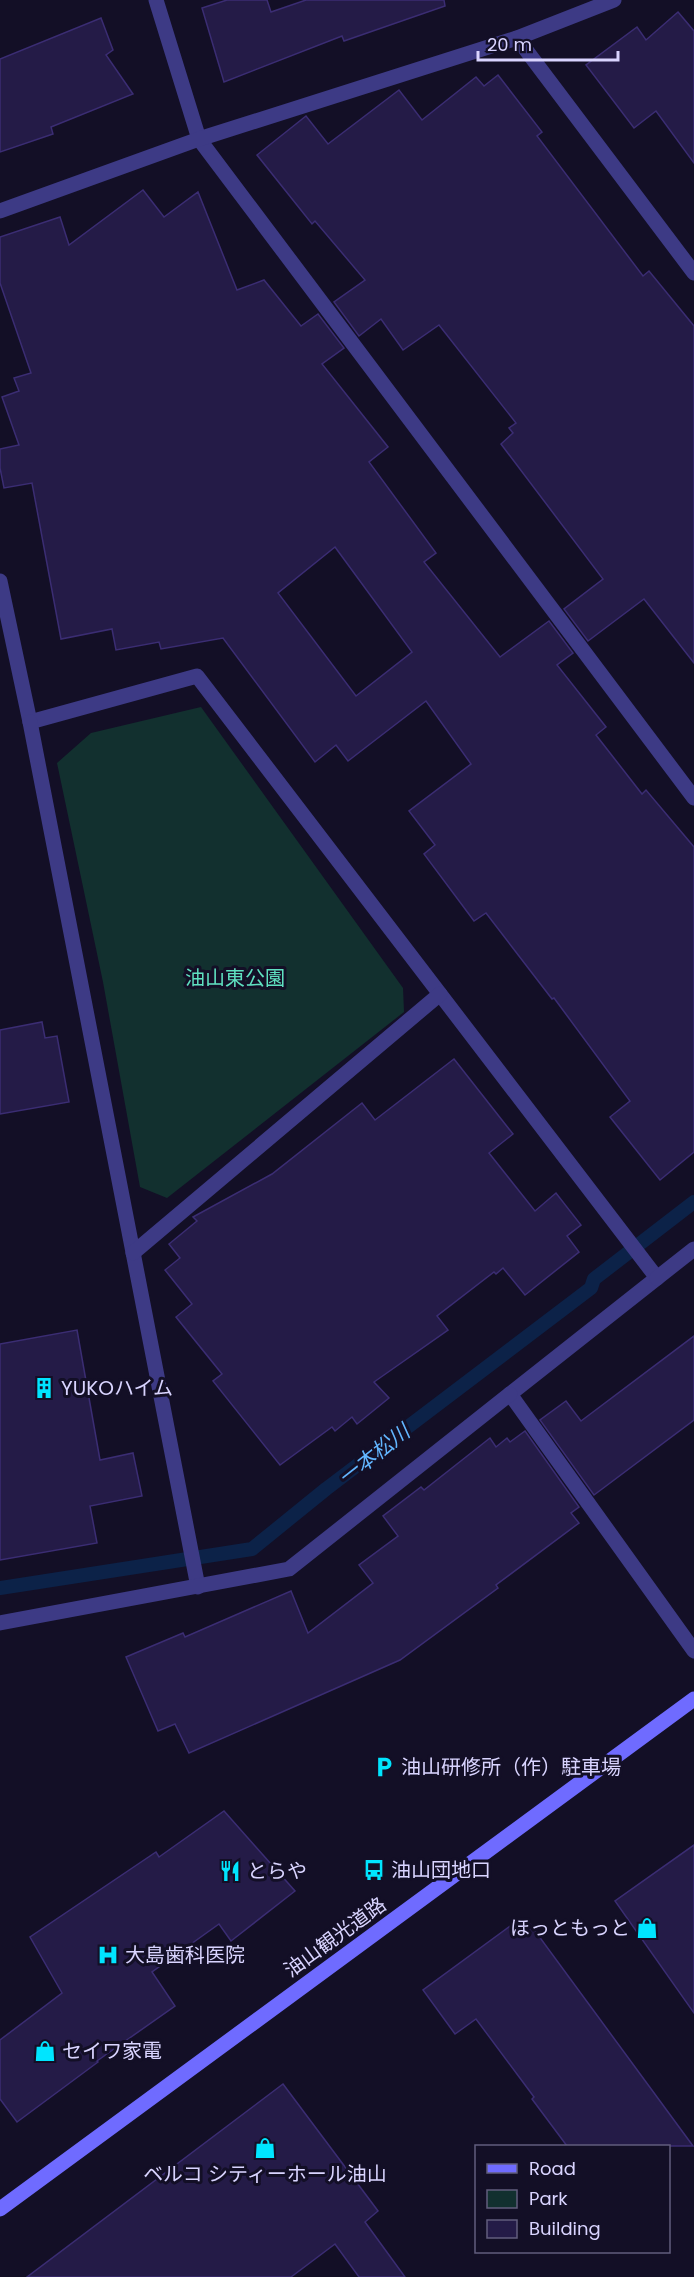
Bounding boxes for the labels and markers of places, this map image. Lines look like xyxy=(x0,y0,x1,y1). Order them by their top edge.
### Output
place label: YUKOハイム xyxy=(61,1374,173,1402)
building icon: YUKOハイム xyxy=(32,1376,56,1400)
place label: 油山研修所（作）駐車場 xyxy=(401,1753,621,1781)
parking icon: 油山研修所（作）駐車場 xyxy=(372,1755,396,1779)
place label: 油山団地口 xyxy=(391,1856,491,1884)
place label: とらや xyxy=(247,1857,307,1885)
bus stop icon: 油山団地口 xyxy=(362,1858,386,1882)
restaurant icon: とらや xyxy=(218,1859,242,1883)
place label: ほっともっと xyxy=(510,1914,630,1942)
shop icon: ほっともっと xyxy=(635,1916,659,1940)
place label: 大島歯科医院 xyxy=(125,1941,245,1969)
hospital icon: 大島歯科医院 xyxy=(96,1943,120,1967)
place label: セイワ家電 xyxy=(62,2037,162,2065)
shop icon: セイワ家電 xyxy=(33,2039,57,2063)
shop icon: ベルコ シティーホール油山 xyxy=(253,2136,277,2160)
place label: ベルコ シティーホール油山 xyxy=(143,2160,387,2188)

